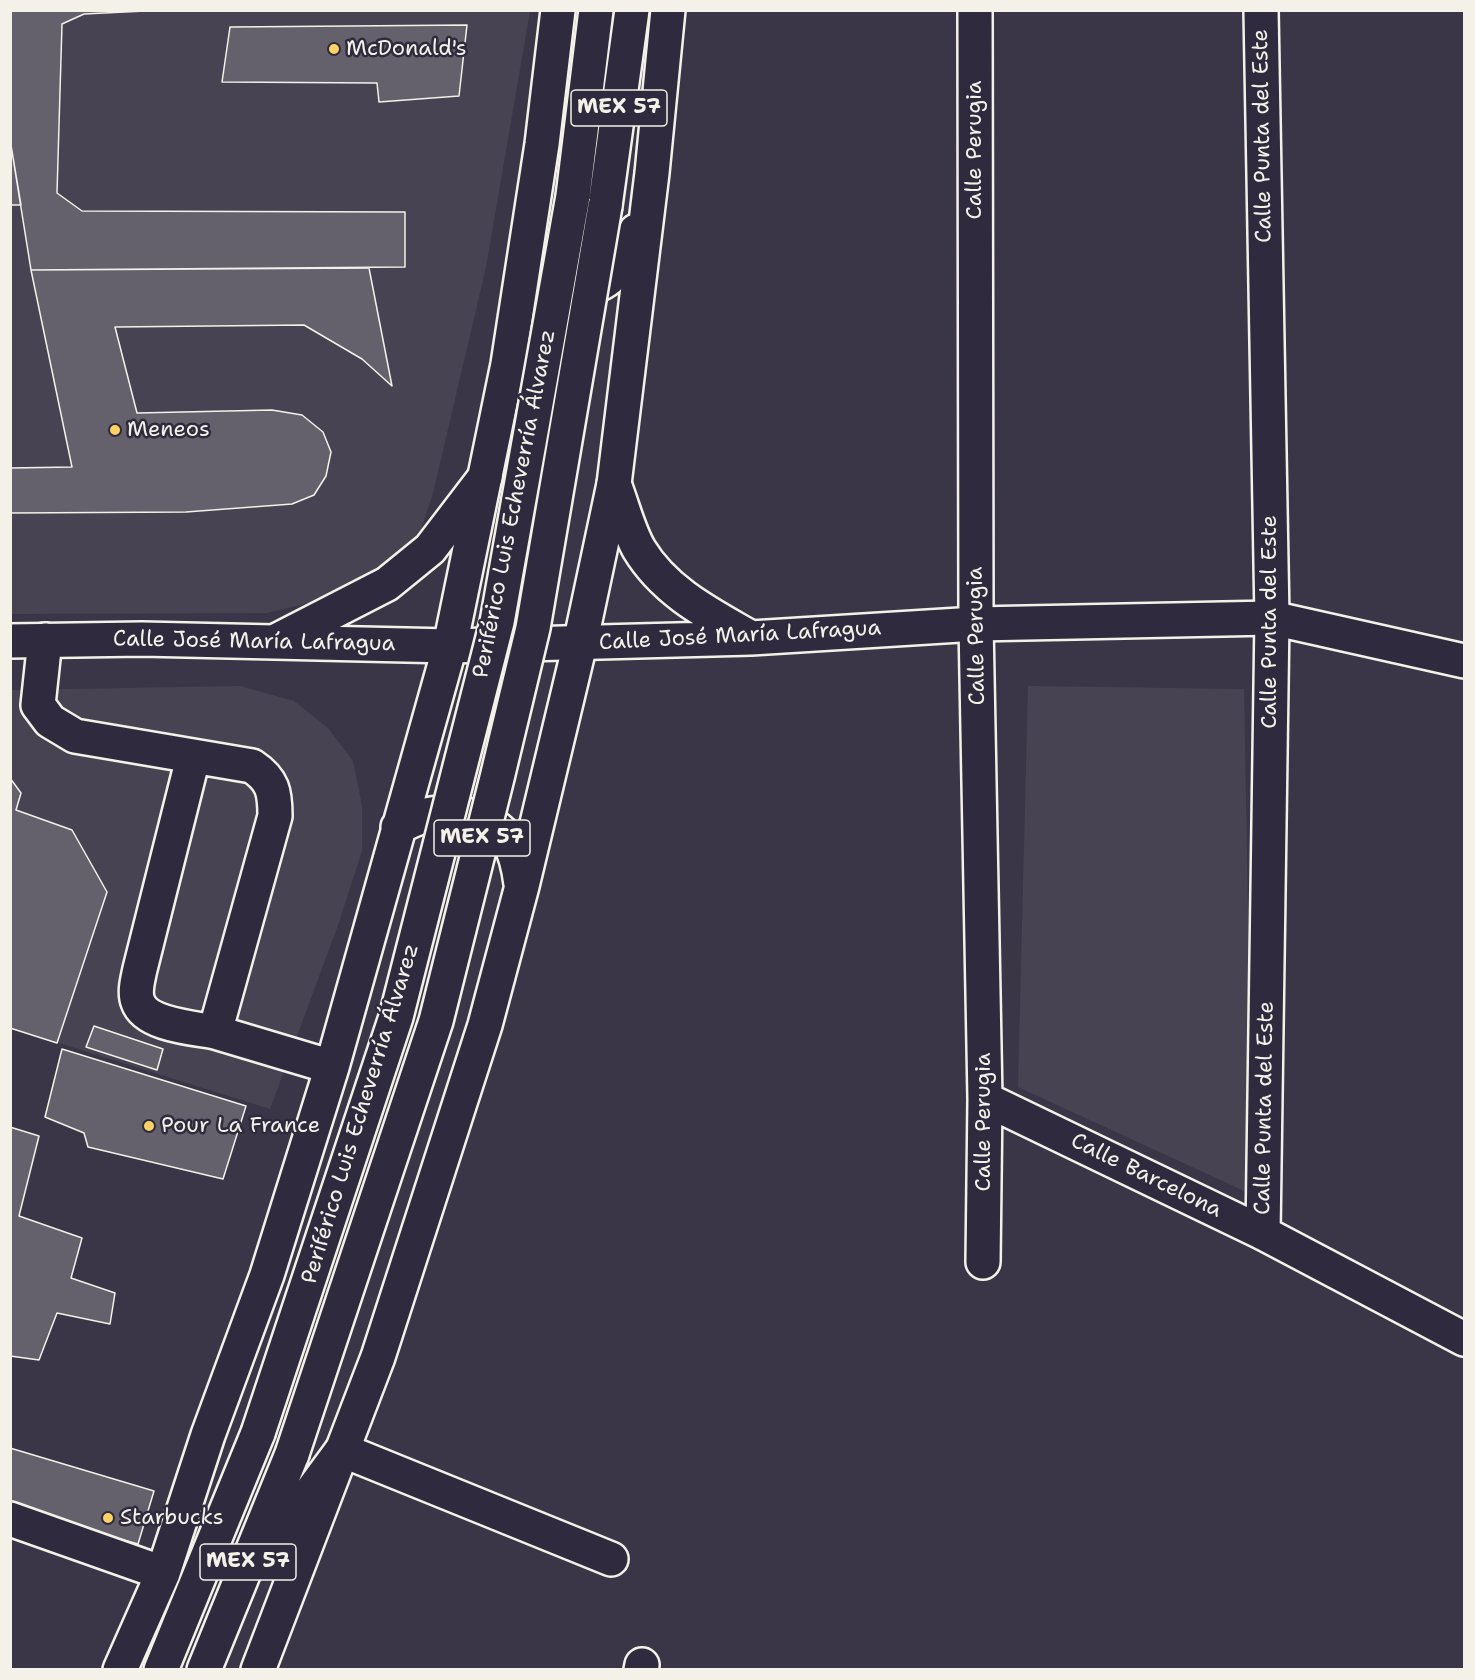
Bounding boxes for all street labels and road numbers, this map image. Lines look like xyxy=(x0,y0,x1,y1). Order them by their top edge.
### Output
street label: Calle Punta del Este xyxy=(1248,29,1278,243)
street label: Calle Perugia xyxy=(962,81,988,219)
road number: MEX 57 xyxy=(571,90,667,126)
street label: Periférico Luis Echeverría Álvarez xyxy=(468,328,562,680)
street label: Calle Punta del Este xyxy=(1257,515,1283,729)
street label: Calle Perugia xyxy=(963,566,991,706)
street label: Calle José María Lafragua xyxy=(598,615,882,657)
street label: Calle José María Lafragua xyxy=(113,626,395,658)
road number: MEX 57 xyxy=(434,820,530,856)
street label: Periférico Luis Echeverría Álvarez xyxy=(297,941,425,1287)
street label: Calle Punta del Este xyxy=(1250,1001,1280,1215)
street label: Calle Perugia xyxy=(971,1053,997,1191)
street label: Calle Barcelona xyxy=(1066,1128,1226,1224)
road number: MEX 57 xyxy=(200,1544,296,1580)

